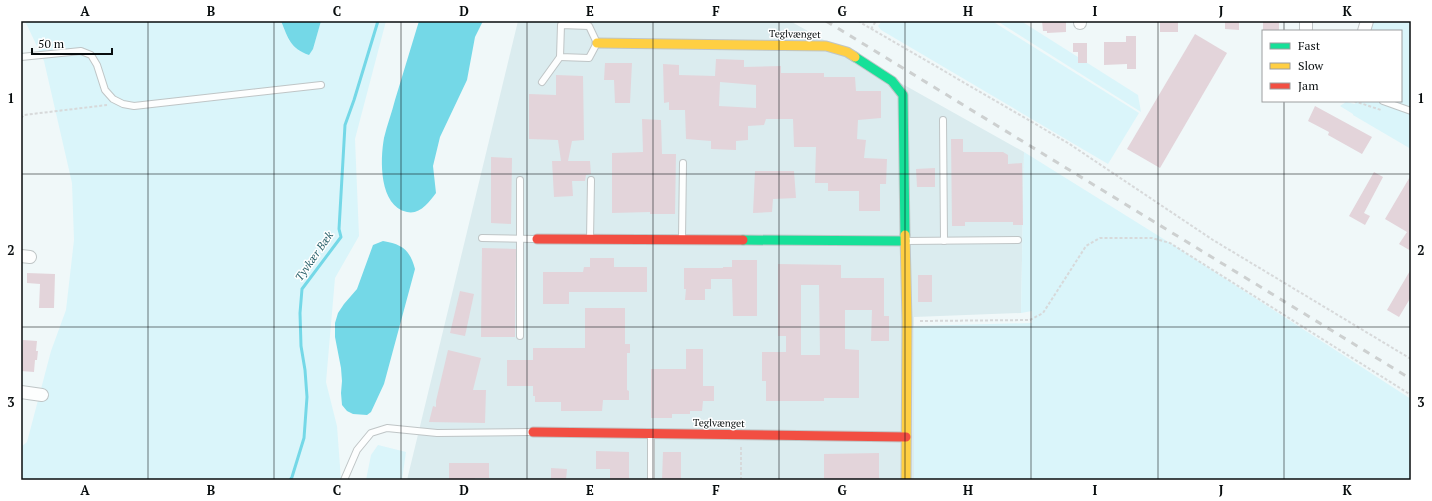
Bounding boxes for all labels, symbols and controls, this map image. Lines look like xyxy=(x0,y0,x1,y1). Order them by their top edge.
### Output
text: A xyxy=(80,2,90,20)
text: B xyxy=(207,2,215,20)
text: C xyxy=(333,2,341,20)
text: D xyxy=(459,2,469,20)
text: E xyxy=(586,2,594,20)
text: F xyxy=(712,2,720,20)
text: G xyxy=(837,2,847,20)
text: H xyxy=(963,2,973,20)
text: I xyxy=(1093,2,1098,20)
text: J xyxy=(1219,2,1224,20)
text: K xyxy=(1342,2,1352,20)
street label: Teglvænget xyxy=(769,27,821,41)
scale bar xyxy=(32,30,112,56)
legend xyxy=(1262,30,1402,102)
text: 50 m xyxy=(38,36,65,51)
text: Fast xyxy=(1298,38,1321,53)
text: Slow xyxy=(1298,58,1324,73)
text: Jam xyxy=(1298,78,1319,93)
text: 1 xyxy=(7,89,15,107)
text: 1 xyxy=(1417,89,1425,107)
water label: Tyvkær Bæk xyxy=(292,228,337,283)
text: 2 xyxy=(7,241,15,259)
text: 2 xyxy=(1417,241,1425,259)
text: 3 xyxy=(7,393,15,411)
text: 3 xyxy=(1417,393,1425,411)
street label: Teglvænget xyxy=(693,416,745,430)
text: A xyxy=(80,481,90,499)
text: B xyxy=(207,481,215,499)
text: C xyxy=(333,481,341,499)
text: D xyxy=(459,481,469,499)
text: E xyxy=(586,481,594,499)
text: F xyxy=(712,481,720,499)
text: G xyxy=(837,481,847,499)
text: H xyxy=(963,481,973,499)
text: I xyxy=(1093,481,1098,499)
text: J xyxy=(1219,481,1224,499)
text: K xyxy=(1342,481,1352,499)

